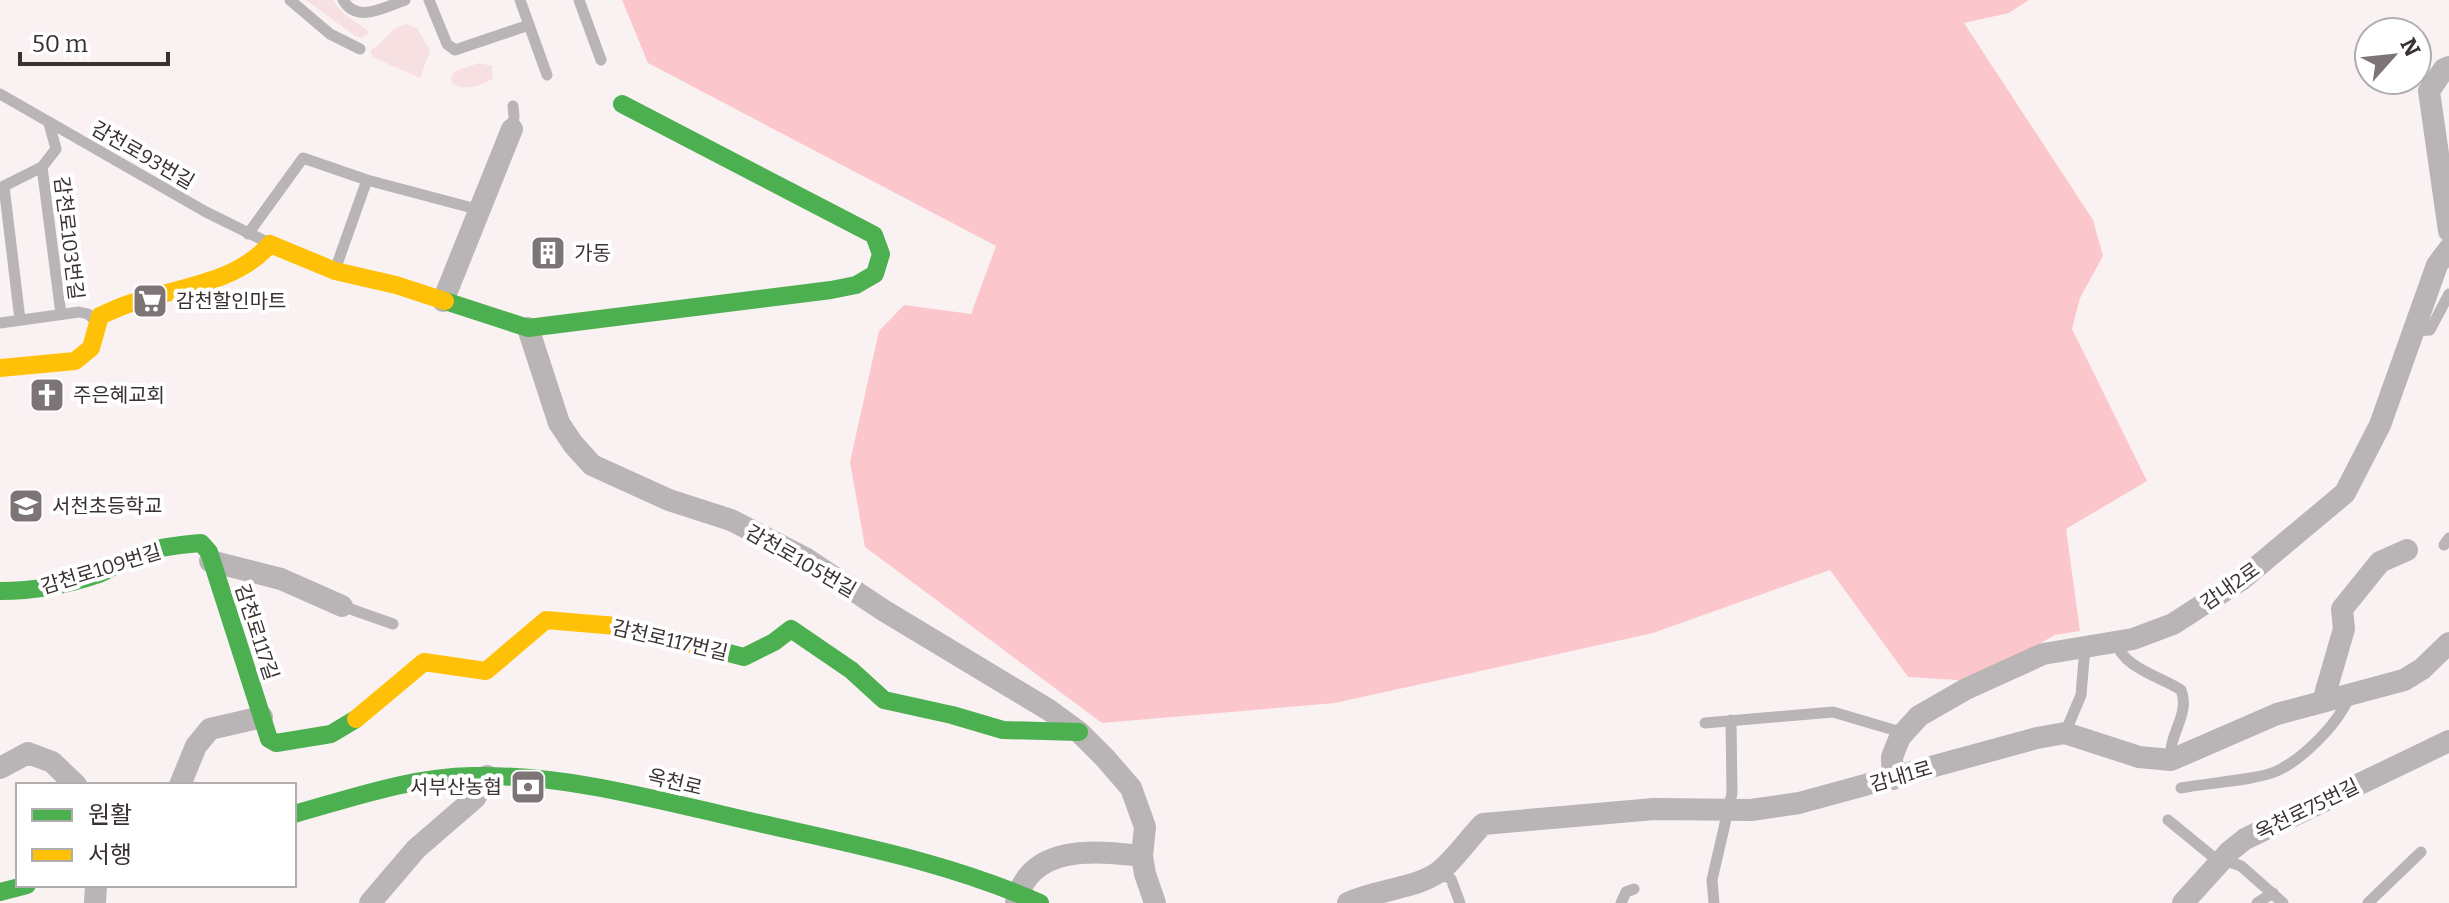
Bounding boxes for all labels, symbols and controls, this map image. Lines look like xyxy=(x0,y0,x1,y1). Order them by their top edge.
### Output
scale bar xyxy=(20,16,168,66)
north arrow xyxy=(2353,16,2433,96)
text: 50 m xyxy=(32,30,88,58)
text: N xyxy=(2394,33,2426,61)
street label: 감천로93번길 xyxy=(87,116,199,194)
street label: 감천로103번길 xyxy=(50,175,88,301)
building icon: 가동 xyxy=(529,234,567,272)
place label: 가동 xyxy=(574,241,611,265)
supermarket icon: 감천할인마트 xyxy=(131,282,169,320)
place label: 감천할인마트 xyxy=(176,289,286,313)
church icon: 주은혜교회 xyxy=(28,376,66,414)
place label: 주은혜교회 xyxy=(73,383,165,407)
school or university icon: 서천초등학교 xyxy=(7,487,45,525)
place label: 서천초등학교 xyxy=(52,494,162,518)
street label: 감천로105번길 xyxy=(741,520,861,602)
street label: 감천로109번길 xyxy=(38,539,164,599)
street label: 감내2로 xyxy=(2196,557,2264,615)
street label: 감천로117길 xyxy=(230,581,284,683)
street label: 감천로117번길 xyxy=(610,615,730,665)
street label: 감내1로 xyxy=(1867,756,1935,796)
street label: 옥천로 xyxy=(645,764,705,800)
bank icon: 서부산농협 xyxy=(509,768,547,806)
street label: 옥천로75번길 xyxy=(2251,774,2363,844)
place label: 서부산농협 xyxy=(410,775,502,799)
legend xyxy=(16,783,296,887)
text: 원활 xyxy=(88,801,132,829)
text: 서행 xyxy=(88,841,132,869)

